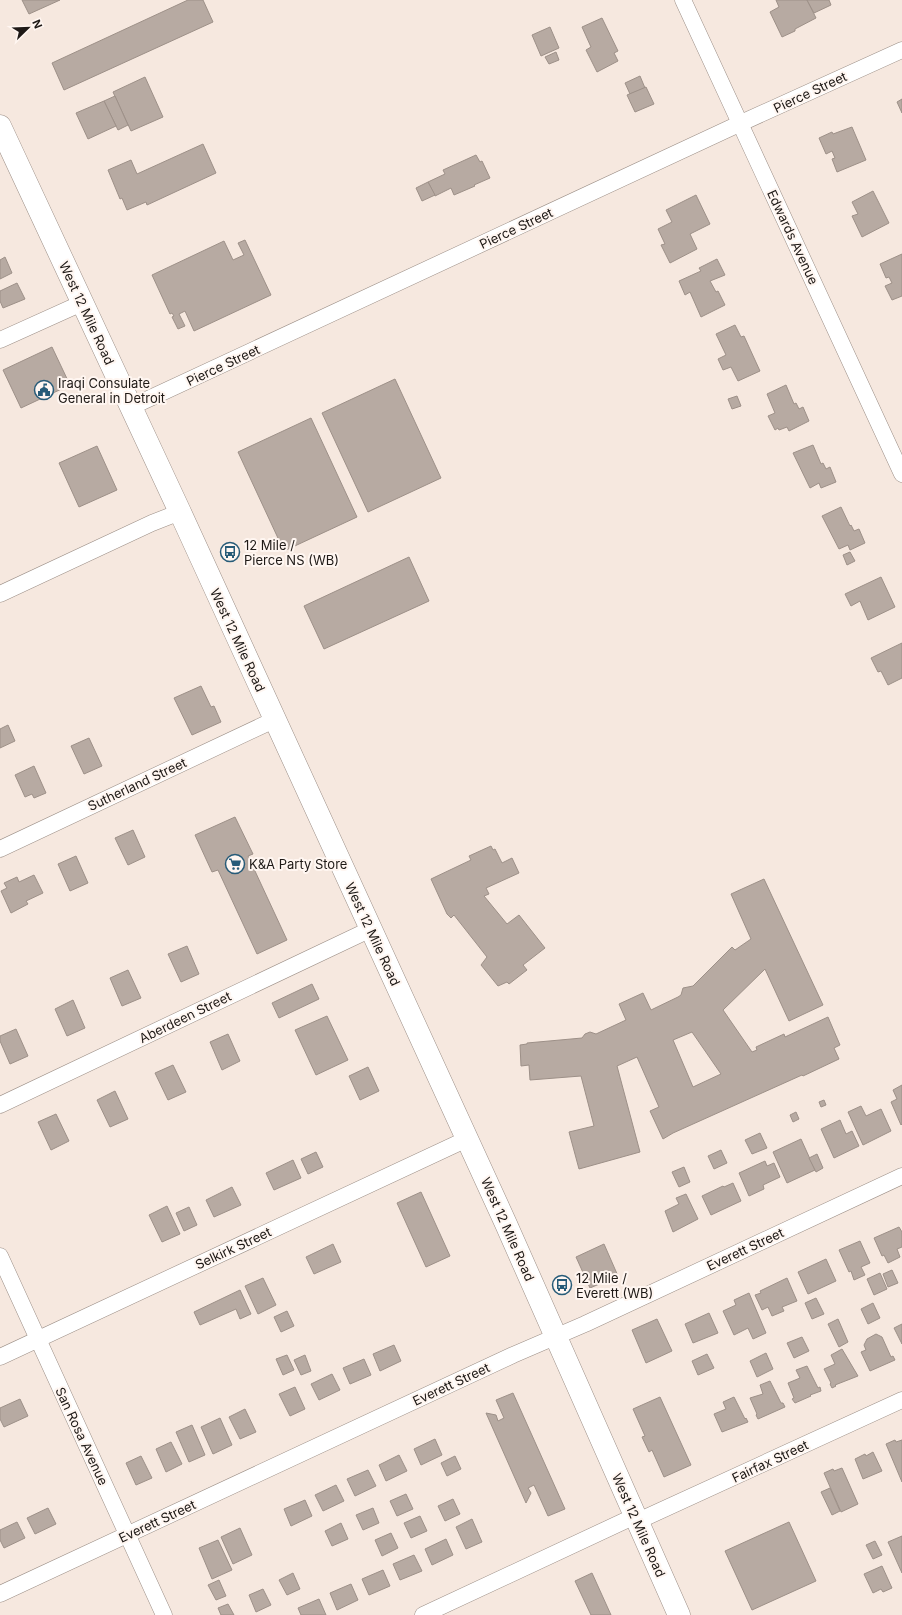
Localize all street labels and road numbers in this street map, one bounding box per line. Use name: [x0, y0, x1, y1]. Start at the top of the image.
street label: Pierce Street: [771, 68, 849, 116]
street label: Edwards Avenue: [764, 187, 822, 287]
street label: Pierce Street: [477, 204, 555, 252]
street label: West 12 Mile Road: [56, 259, 118, 367]
street label: Pierce Street: [184, 341, 262, 389]
street label: West 12 Mile Road: [207, 586, 269, 694]
street label: Sutherland Street: [85, 754, 189, 814]
street label: West 12 Mile Road: [342, 880, 404, 988]
street label: Aberdeen Street: [136, 988, 234, 1046]
street label: West 12 Mile Road: [478, 1175, 538, 1283]
street label: Selkirk Street: [192, 1223, 274, 1273]
street label: Everett Street: [704, 1224, 786, 1274]
street label: Everett Street: [410, 1359, 492, 1409]
street label: San Rosa Avenue: [52, 1384, 112, 1488]
street label: Fairfax Street: [729, 1436, 811, 1486]
street label: West 12 Mile Road: [609, 1471, 669, 1579]
street label: Everett Street: [116, 1496, 198, 1546]

